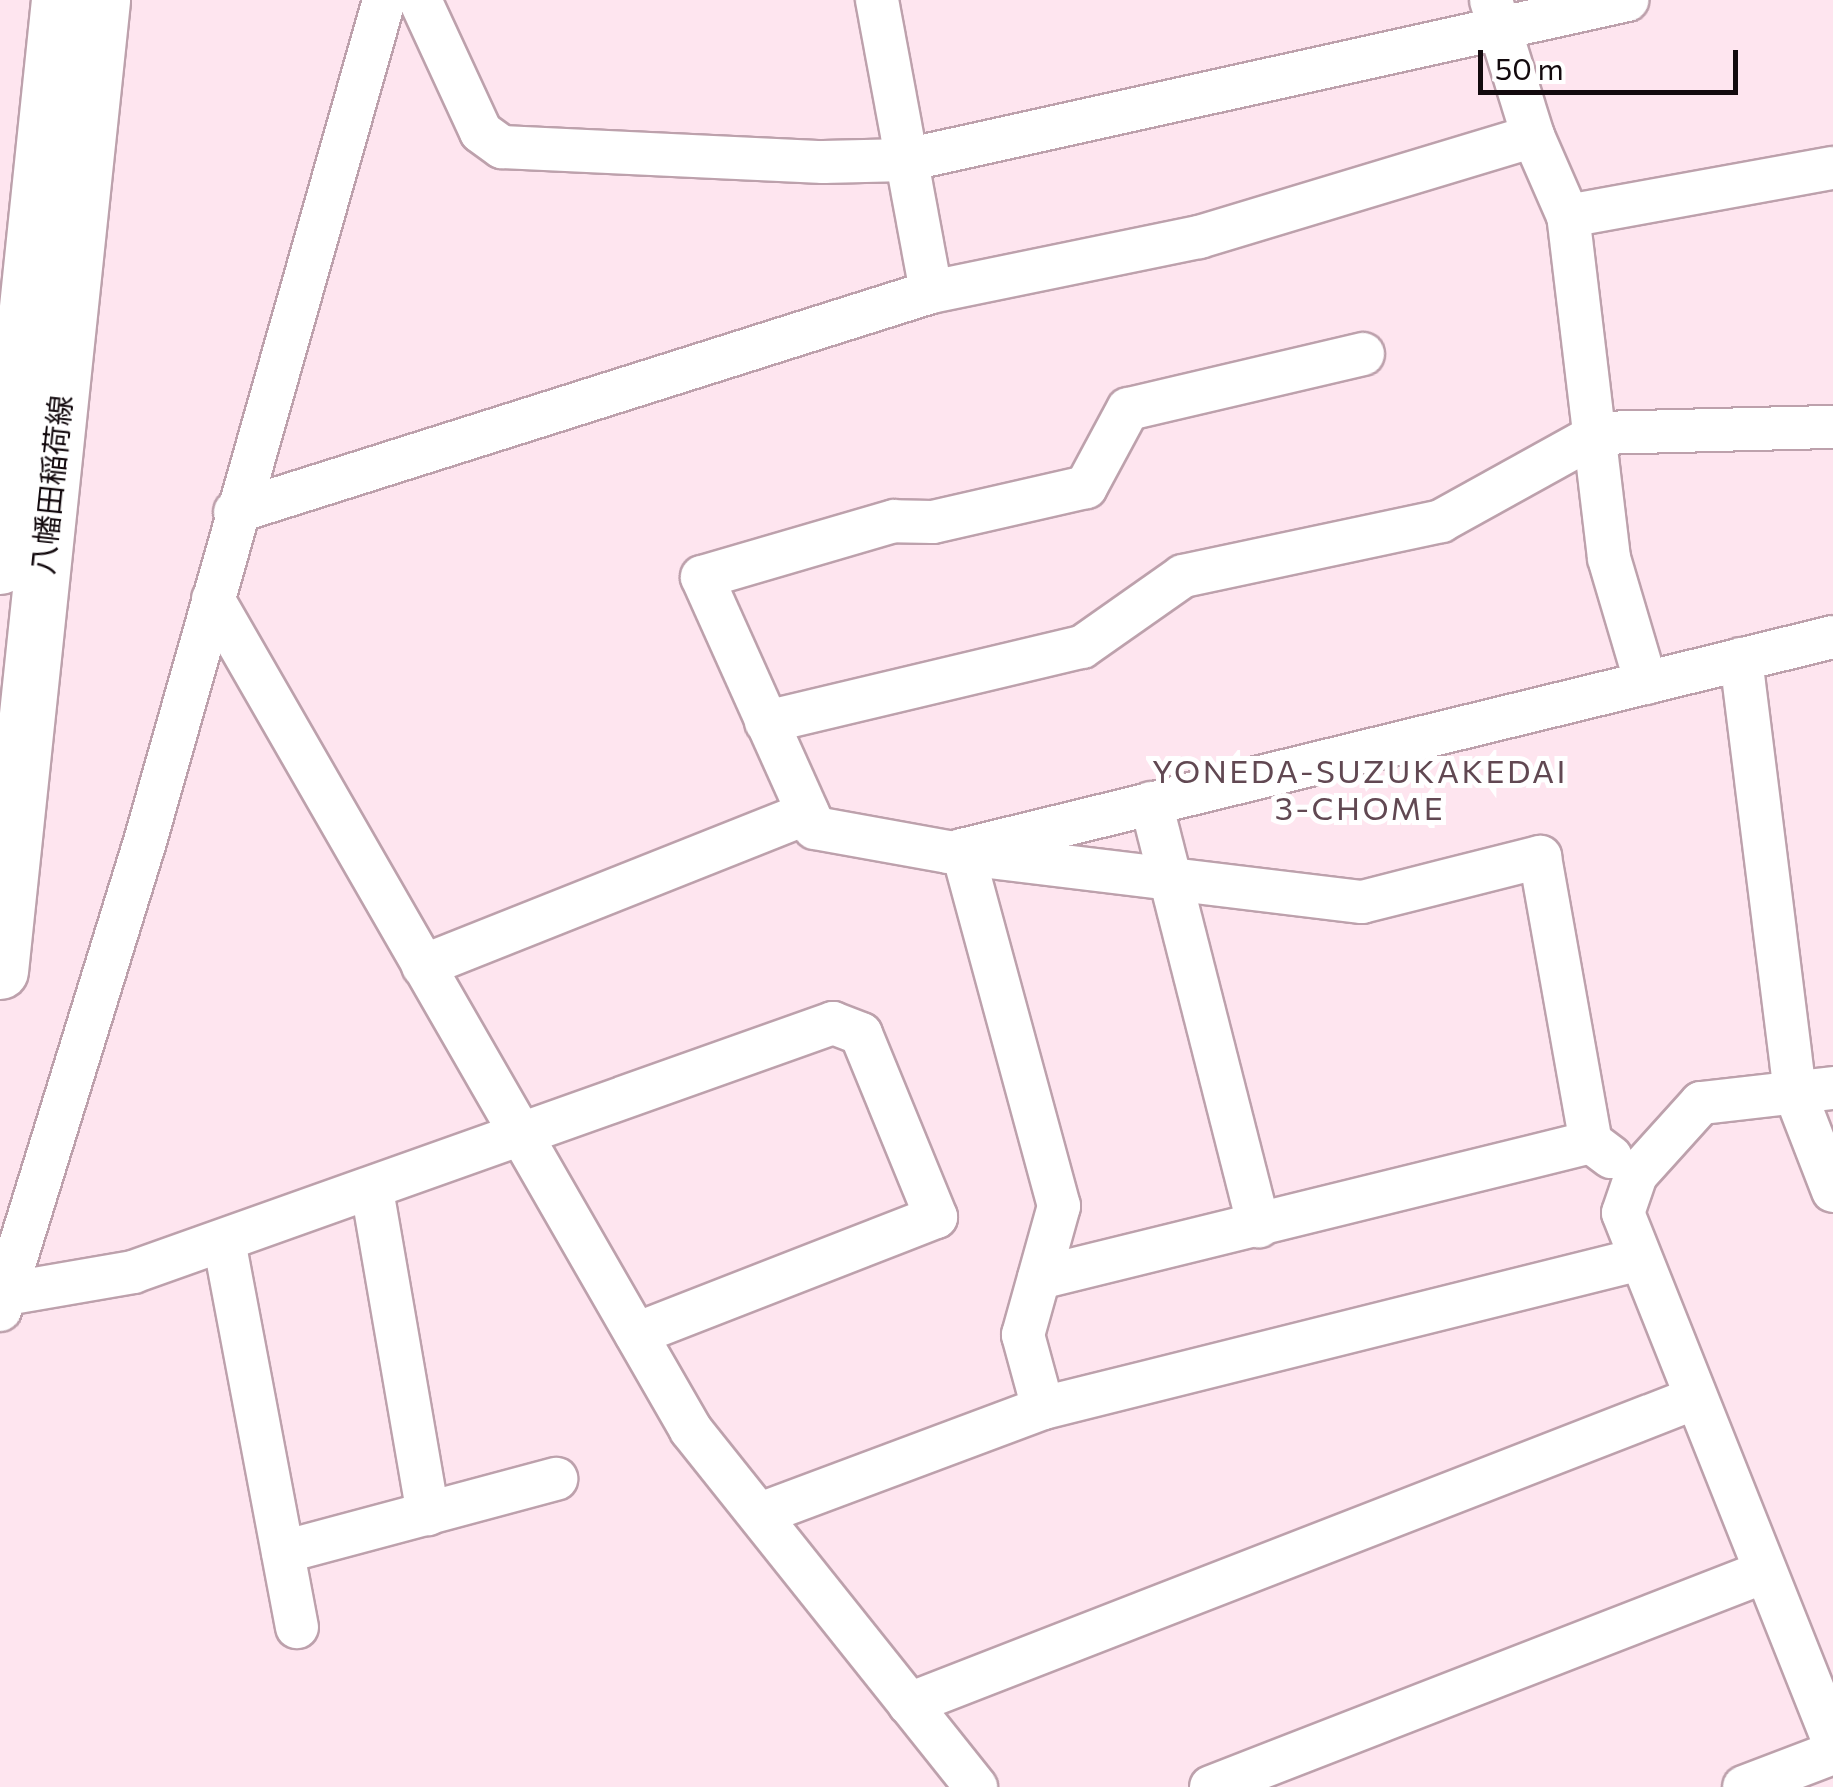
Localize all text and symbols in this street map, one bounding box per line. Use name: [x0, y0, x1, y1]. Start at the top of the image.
scale bar: [1483, 30, 1743, 92]
text: 50 m: [1495, 49, 1564, 86]
street label: 八幡田稲荷線: [24, 394, 78, 576]
district label: YONEDA-SUZUKAKEDAI 3-CHOME: [1152, 752, 1568, 827]

